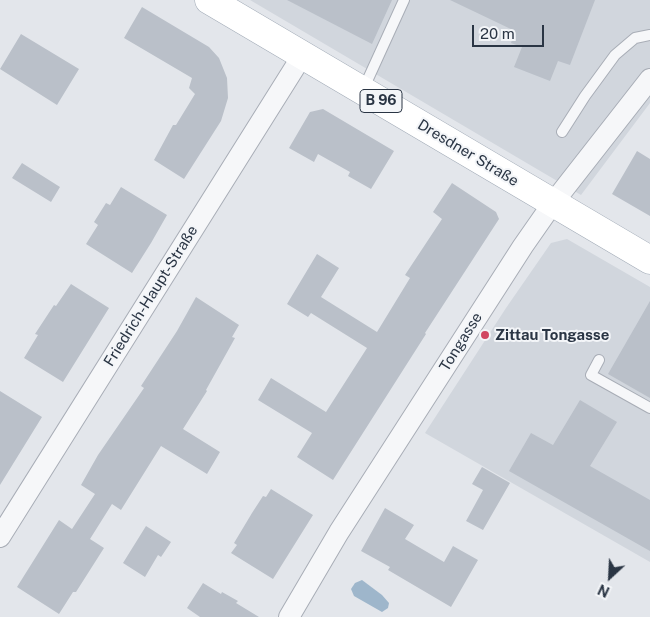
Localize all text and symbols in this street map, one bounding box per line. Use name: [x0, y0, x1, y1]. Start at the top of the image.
scale bar: [475, 15, 548, 47]
text: 20 m: [480, 25, 515, 42]
road number: B 96: [360, 90, 402, 112]
street label: Dresdner Straße: [414, 116, 522, 190]
street label: Friedrich-Haupt-Straße: [100, 222, 202, 370]
street label: Tongasse: [436, 309, 486, 375]
place label: Zittau Tongasse: [495, 326, 609, 344]
marker: Zittau Tongasse: [479, 329, 491, 341]
north arrow: [585, 552, 635, 602]
text: N: [595, 581, 612, 600]

